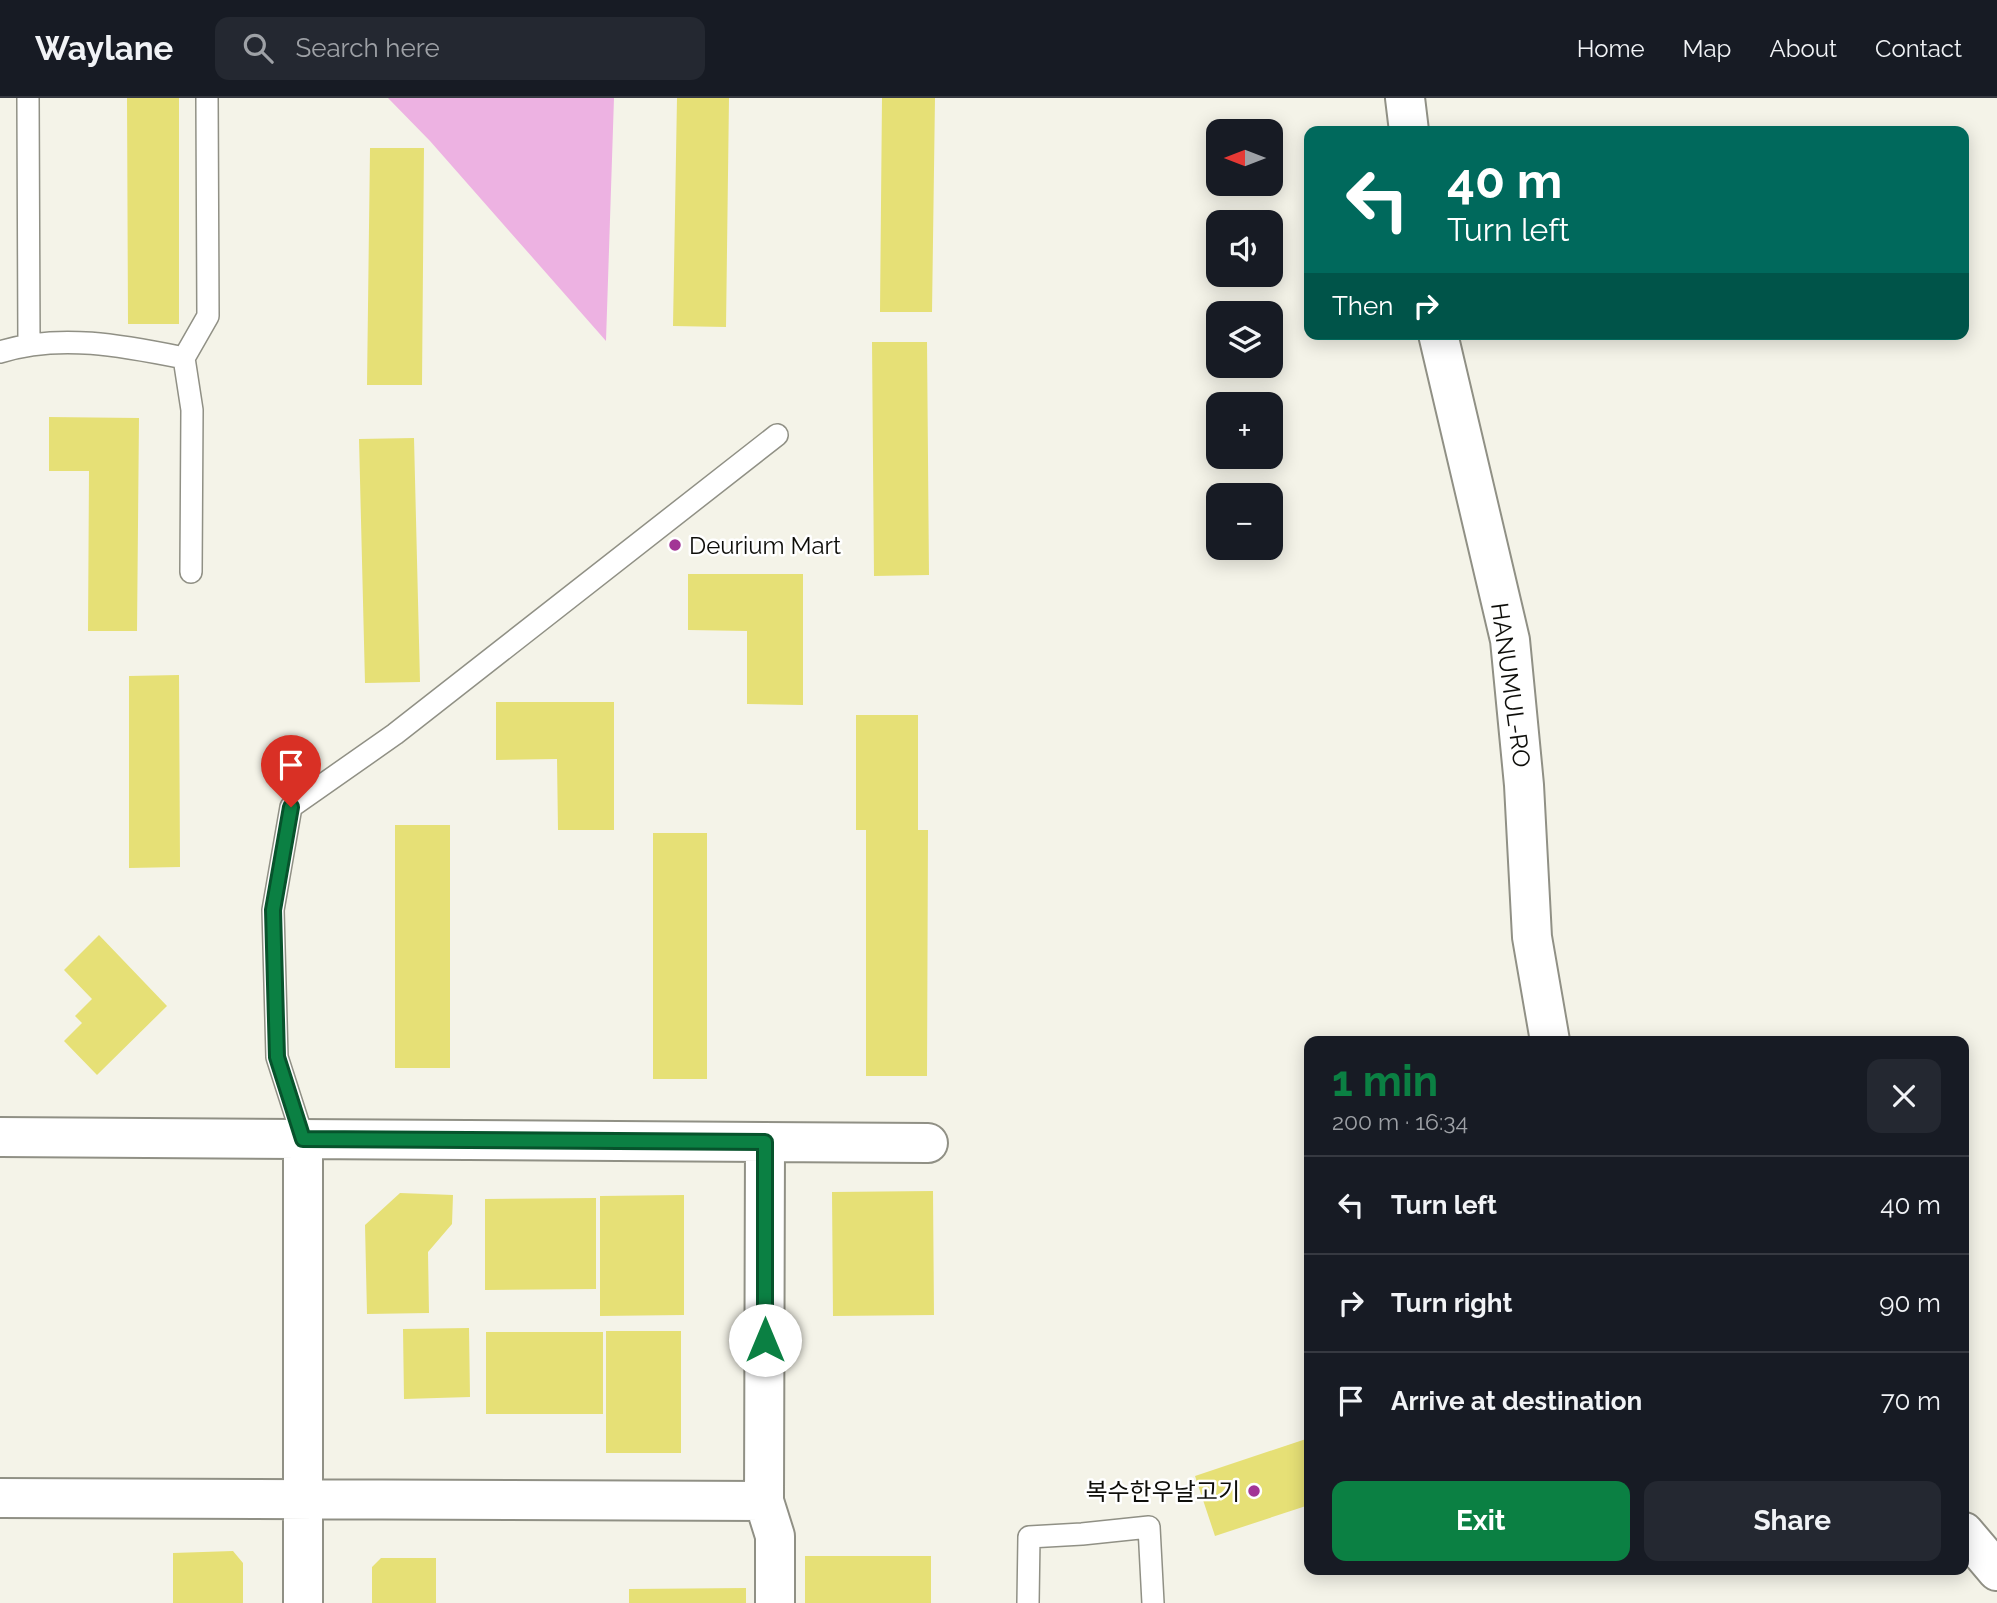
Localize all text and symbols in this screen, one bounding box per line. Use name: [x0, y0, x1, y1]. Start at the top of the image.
search box: [215, 17, 705, 80]
text: Waylane: [35, 29, 173, 68]
icon: search: [239, 29, 277, 67]
text: Search here: [295, 33, 440, 63]
text: Home: [1577, 34, 1645, 63]
text: Map: [1683, 34, 1731, 63]
text: About: [1769, 34, 1837, 63]
text: Contact: [1875, 34, 1962, 63]
north arrow: [1206, 119, 1283, 196]
map controls: [1206, 119, 1283, 560]
text: 40 m: [1447, 152, 1562, 209]
icon: left: [1332, 154, 1423, 245]
button: sound: [1206, 210, 1283, 287]
text: Turn left: [1447, 211, 1569, 248]
icon: right: [1407, 287, 1445, 325]
text: Then: [1332, 291, 1393, 321]
button: layers: [1206, 301, 1283, 378]
button: +: [1206, 392, 1283, 469]
button: −: [1206, 483, 1283, 560]
place label: Deurium Mart: [689, 531, 841, 560]
marker: Deurium Mart: [667, 537, 683, 553]
street label: HANUMUL-RO: [1485, 601, 1537, 769]
pin: [261, 735, 321, 807]
icon: arrive: [272, 746, 310, 784]
text: 1 min: [1332, 1057, 1438, 1106]
button: close: [1867, 1059, 1941, 1133]
text: 200 m · 16:34: [1332, 1108, 1468, 1135]
icon: left: [1332, 1186, 1370, 1224]
text: Turn left: [1391, 1190, 1497, 1220]
text: 40 m: [1880, 1190, 1941, 1220]
icon: right: [1332, 1284, 1370, 1322]
text: Turn right: [1391, 1288, 1512, 1318]
text: 90 m: [1879, 1288, 1941, 1318]
position arrow: [728, 1303, 802, 1377]
icon: arrive: [1332, 1382, 1370, 1420]
text: Arrive at destination: [1391, 1386, 1642, 1416]
text: 70 m: [1881, 1386, 1941, 1416]
place label: 복수한우날고기: [1085, 1477, 1240, 1506]
button: Exit: [1332, 1481, 1630, 1561]
button: Share: [1644, 1481, 1941, 1561]
marker: 복수한우날고기: [1246, 1483, 1262, 1499]

